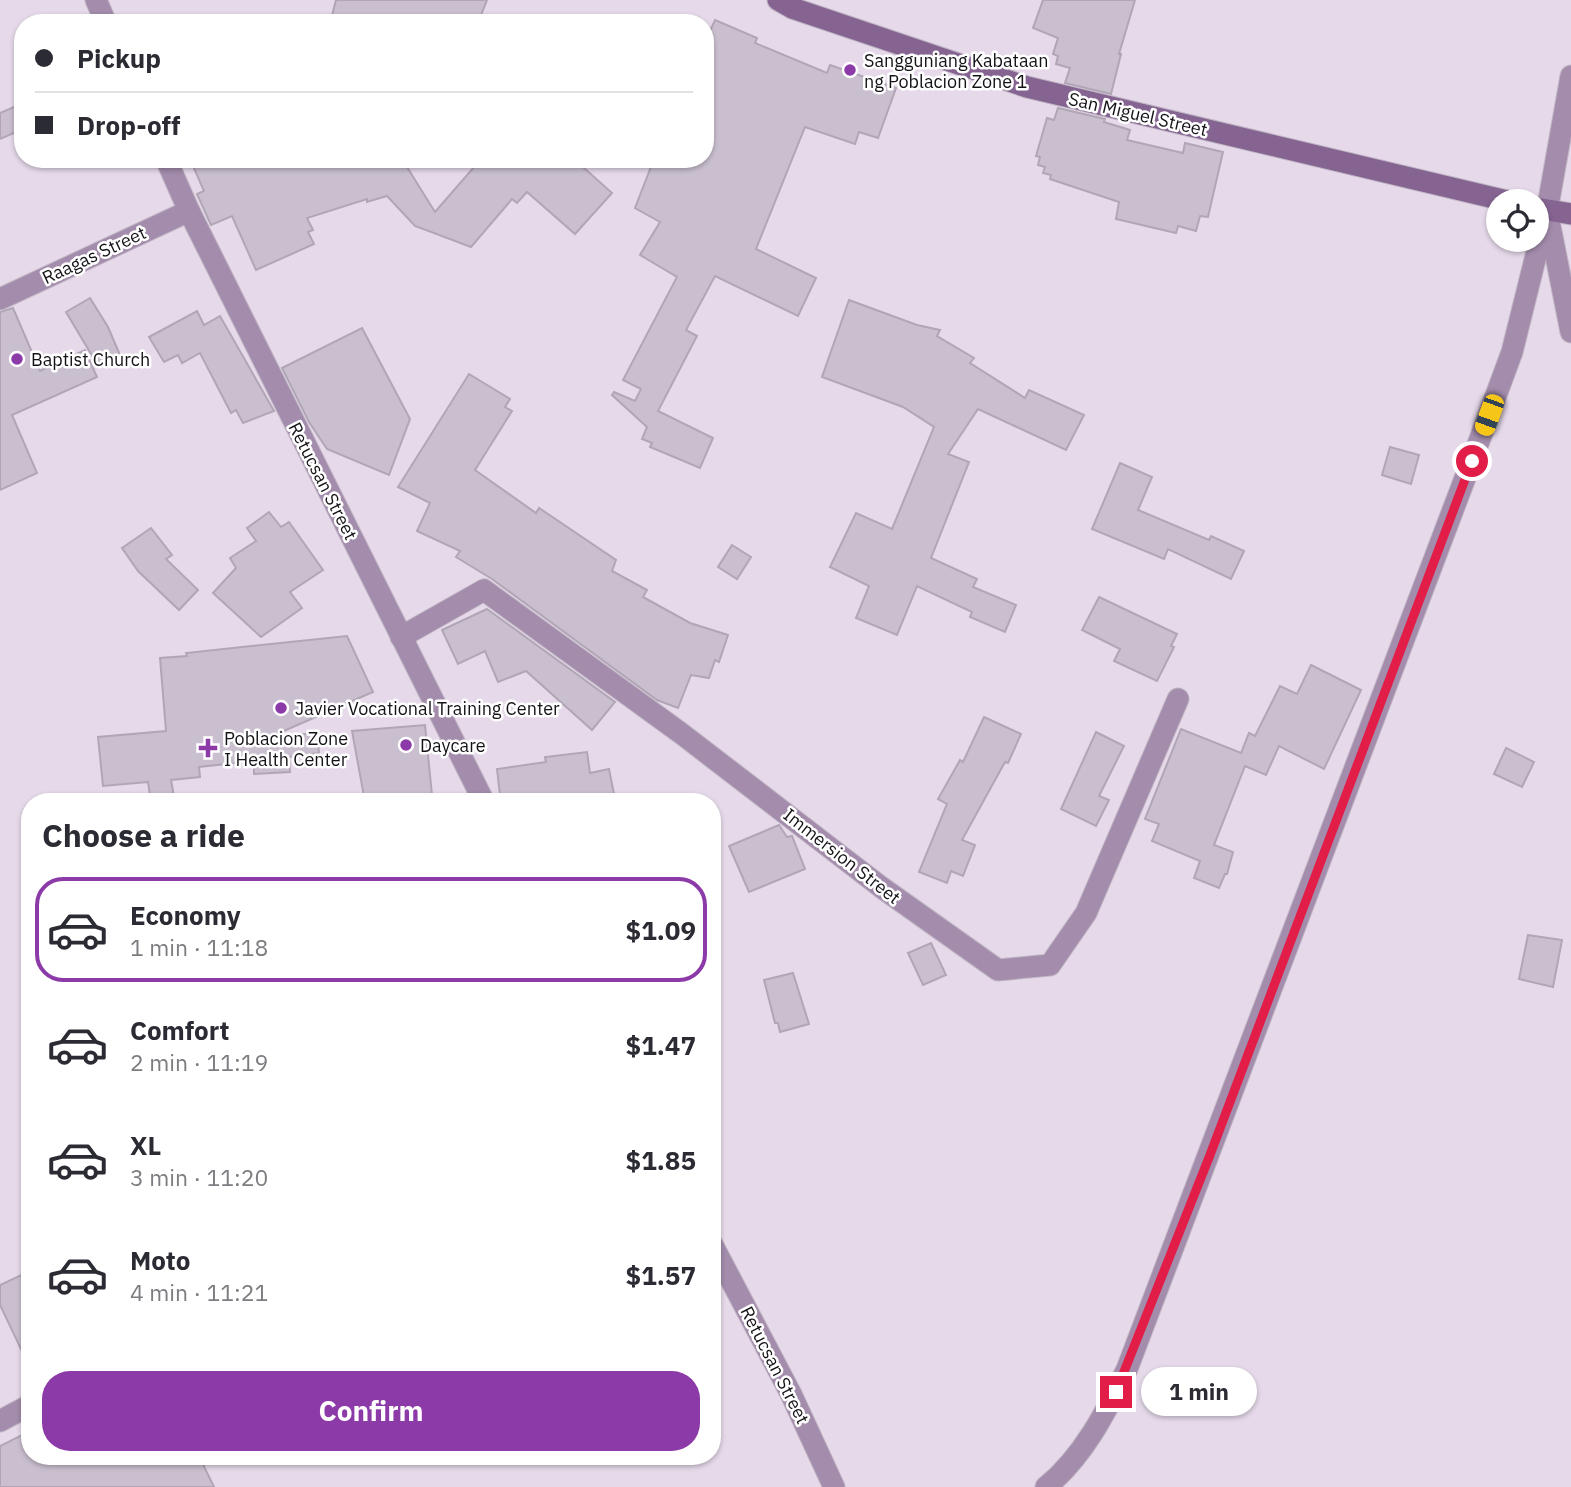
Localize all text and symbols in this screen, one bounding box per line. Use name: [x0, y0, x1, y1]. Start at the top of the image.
text: Pickup: [77, 41, 161, 75]
place label: Sangguniang Kabataan ng Poblacion Zone 1: [864, 49, 1048, 93]
marker: Sangguniang Kabataan ng Poblacion Zone 1: [842, 62, 858, 78]
street label: San Miguel Street: [1066, 87, 1210, 141]
text: Drop-off: [77, 108, 180, 142]
map controls: [1486, 189, 1549, 252]
button: locate: [1486, 189, 1549, 252]
street label: Raagas Street: [38, 221, 150, 289]
place label: Baptist Church: [31, 348, 150, 371]
marker: Baptist Church: [9, 351, 25, 367]
car: [1472, 392, 1507, 438]
street label: Retucsan Street: [283, 418, 363, 544]
route start: [1456, 445, 1488, 477]
place label: Javier Vocational Training Center: [295, 697, 560, 720]
marker: Javier Vocational Training Center: [273, 700, 289, 716]
place label: Poblacion Zone I Health Center: [224, 727, 348, 771]
place label: Daycare: [420, 734, 486, 757]
marker: Daycare: [398, 737, 414, 753]
marker: Poblacion Zone I Health Center: [198, 738, 218, 758]
street label: Immersion Street: [779, 803, 905, 909]
text: Choose a ride: [42, 814, 245, 856]
icon: car: [46, 898, 109, 961]
text: Economy: [130, 898, 241, 932]
text: $1.09: [626, 913, 696, 947]
text: 1 min · 11:18: [130, 932, 268, 962]
icon: car: [46, 1013, 109, 1076]
text: Comfort: [130, 1013, 229, 1047]
text: $1.47: [626, 1028, 696, 1062]
text: 2 min · 11:19: [130, 1047, 268, 1077]
icon: car: [46, 1128, 109, 1191]
text: XL: [130, 1128, 161, 1162]
text: $1.85: [626, 1143, 696, 1177]
text: 3 min · 11:20: [130, 1162, 268, 1192]
icon: car: [46, 1243, 109, 1306]
text: Moto: [130, 1243, 190, 1277]
text: $1.57: [626, 1258, 696, 1292]
text: 4 min · 11:21: [130, 1277, 268, 1307]
street label: Retucsan Street: [735, 1302, 815, 1428]
callout: 1 min: [1140, 1368, 1256, 1416]
button: Confirm: [42, 1371, 700, 1451]
route end: [1100, 1376, 1132, 1408]
text: 1 min: [1169, 1376, 1229, 1406]

